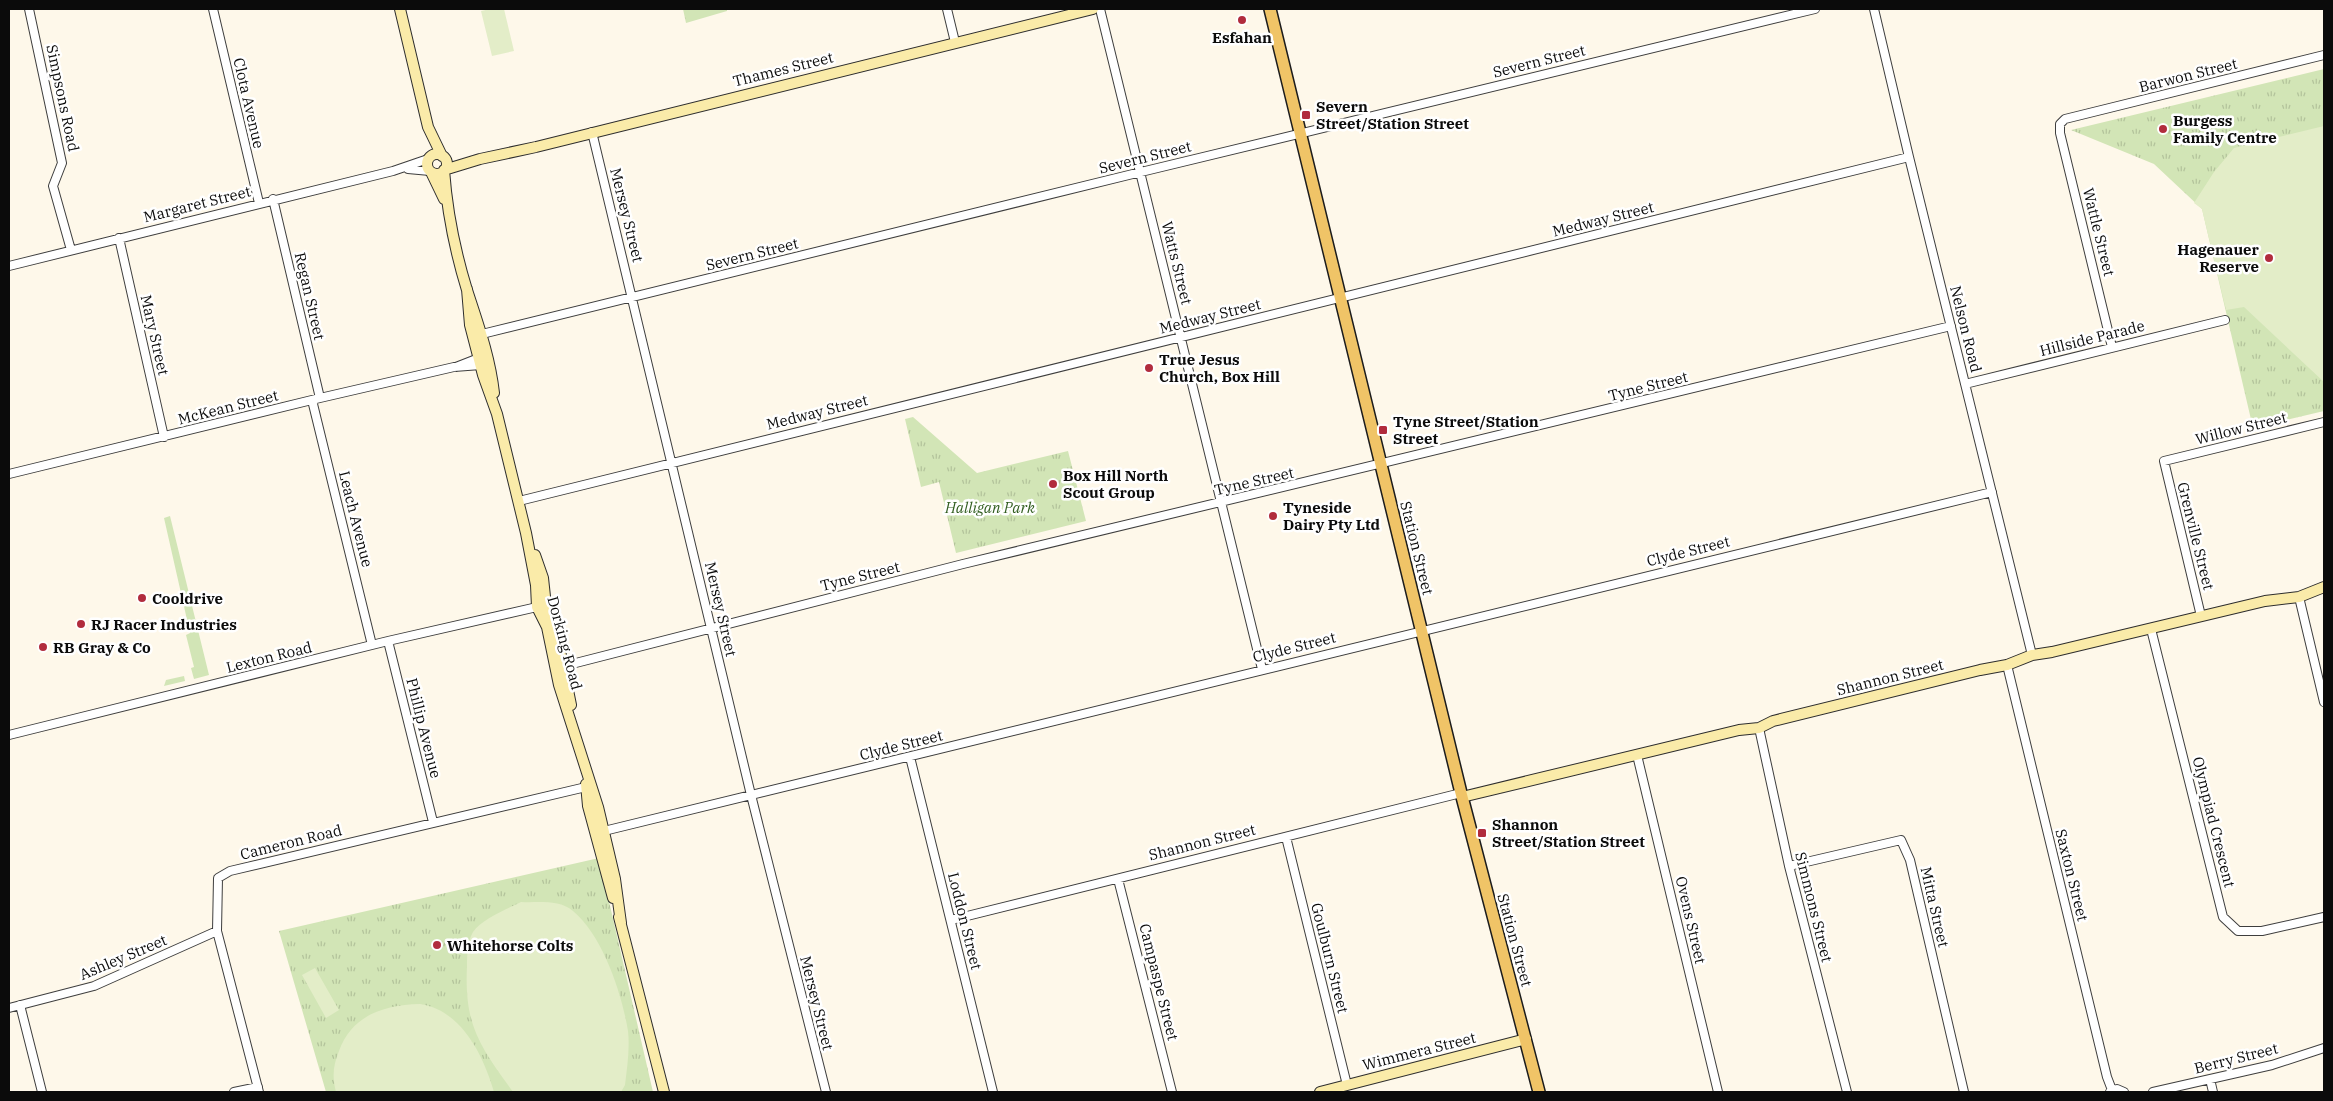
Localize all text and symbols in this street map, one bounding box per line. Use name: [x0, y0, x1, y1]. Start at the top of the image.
marker: Esfahan: [1236, 14, 1248, 26]
place label: Esfahan: [1212, 28, 1272, 47]
street label: Severn Street: [1491, 40, 1587, 82]
street label: Simpsons Road: [42, 43, 84, 153]
street label: Thames Street: [731, 47, 835, 91]
street label: Barwon Street: [2137, 54, 2239, 96]
street label: Clota Avenue: [229, 56, 269, 150]
place label: Severn Street/Station Street: [1316, 97, 1469, 133]
marker: Severn Street/Station Street: [1300, 109, 1312, 121]
place label: Burgess Family Centre: [2173, 111, 2277, 147]
marker: Burgess Family Centre: [2157, 123, 2169, 135]
street label: Severn Street: [1097, 136, 1193, 178]
street label: Mersey Street: [606, 166, 648, 264]
street label: Margaret Street: [141, 181, 253, 227]
street label: Wattle Street: [2079, 186, 2119, 278]
street label: Medway Street: [1550, 197, 1656, 241]
street label: Watts Street: [1157, 219, 1197, 307]
street label: Severn Street: [704, 233, 800, 275]
place label: Hagenauer Reserve: [2177, 240, 2260, 276]
street label: Regan Street: [291, 250, 329, 342]
marker: Hagenauer Reserve: [2263, 252, 2275, 264]
street label: Nelson Road: [1946, 284, 1986, 374]
street label: Mary Street: [137, 293, 173, 377]
street label: Medway Street: [1157, 294, 1263, 338]
street label: Hillside Parade: [2038, 316, 2146, 360]
place label: True Jesus Church, Box Hill: [1159, 350, 1280, 386]
marker: True Jesus Church, Box Hill: [1143, 362, 1155, 374]
street label: Tyne Street: [1606, 367, 1690, 405]
street label: McKean Street: [176, 385, 280, 429]
street label: Medway Street: [764, 390, 870, 434]
street label: Willow Street: [2193, 407, 2289, 449]
place label: Tyne Street/Station Street: [1393, 412, 1539, 448]
marker: Tyne Street/Station Street: [1377, 424, 1389, 436]
street label: Tyne Street: [1212, 463, 1296, 499]
place label: Box Hill North Scout Group: [1063, 466, 1168, 502]
street label: Leach Avenue: [335, 469, 377, 569]
marker: Box Hill North Scout Group: [1047, 478, 1059, 490]
street label: Grenville Street: [2173, 480, 2219, 592]
park label: Halligan Park: [944, 498, 1035, 517]
place label: Tyneside Dairy Pty Ltd: [1283, 498, 1380, 534]
street label: Station Street: [1396, 499, 1438, 597]
marker: Tyneside Dairy Pty Ltd: [1267, 510, 1279, 522]
street label: Clyde Street: [1645, 532, 1731, 570]
street label: Tyne Street: [818, 557, 902, 595]
street label: Mersey Street: [701, 560, 741, 658]
place label: Cooldrive: [152, 589, 223, 608]
marker: Cooldrive: [136, 592, 148, 604]
street label: Dorking Road: [543, 594, 587, 692]
place label: RJ Racer Industries: [91, 615, 237, 634]
marker: RJ Racer Industries: [75, 618, 87, 630]
street label: Clyde Street: [1251, 628, 1337, 666]
street label: Lexton Road: [224, 637, 314, 677]
place label: RB Gray & Co: [53, 638, 151, 657]
marker: RB Gray & Co: [37, 641, 49, 653]
street label: Shannon Street: [1835, 655, 1945, 699]
street label: Phillip Avenue: [402, 676, 446, 780]
street label: Clyde Street: [858, 726, 944, 764]
street label: Olympiad Crescent: [2189, 755, 2239, 889]
place label: Shannon Street/Station Street: [1492, 815, 1645, 851]
street label: Cameron Road: [238, 820, 344, 864]
street label: Shannon Street: [1147, 820, 1257, 864]
marker: Shannon Street/Station Street: [1476, 827, 1488, 839]
street label: Saxton Street: [2051, 827, 2093, 923]
street label: Simmons Street: [1791, 850, 1837, 964]
street label: Mitta Street: [1917, 865, 1953, 949]
street label: Loddon Street: [944, 870, 986, 972]
street label: Ovens Street: [1672, 874, 1710, 966]
street label: Station Street: [1493, 891, 1537, 989]
street label: Goulburn Street: [1307, 901, 1353, 1015]
street label: Campaspe Street: [1135, 922, 1183, 1042]
street label: Ashley Street: [76, 930, 170, 984]
place label: Whitehorse Colts: [447, 936, 573, 955]
marker: Whitehorse Colts: [431, 939, 443, 951]
street label: Mersey Street: [796, 954, 838, 1052]
street label: Wimmera Street: [1360, 1028, 1478, 1074]
street label: Berry Street: [2192, 1038, 2280, 1078]

